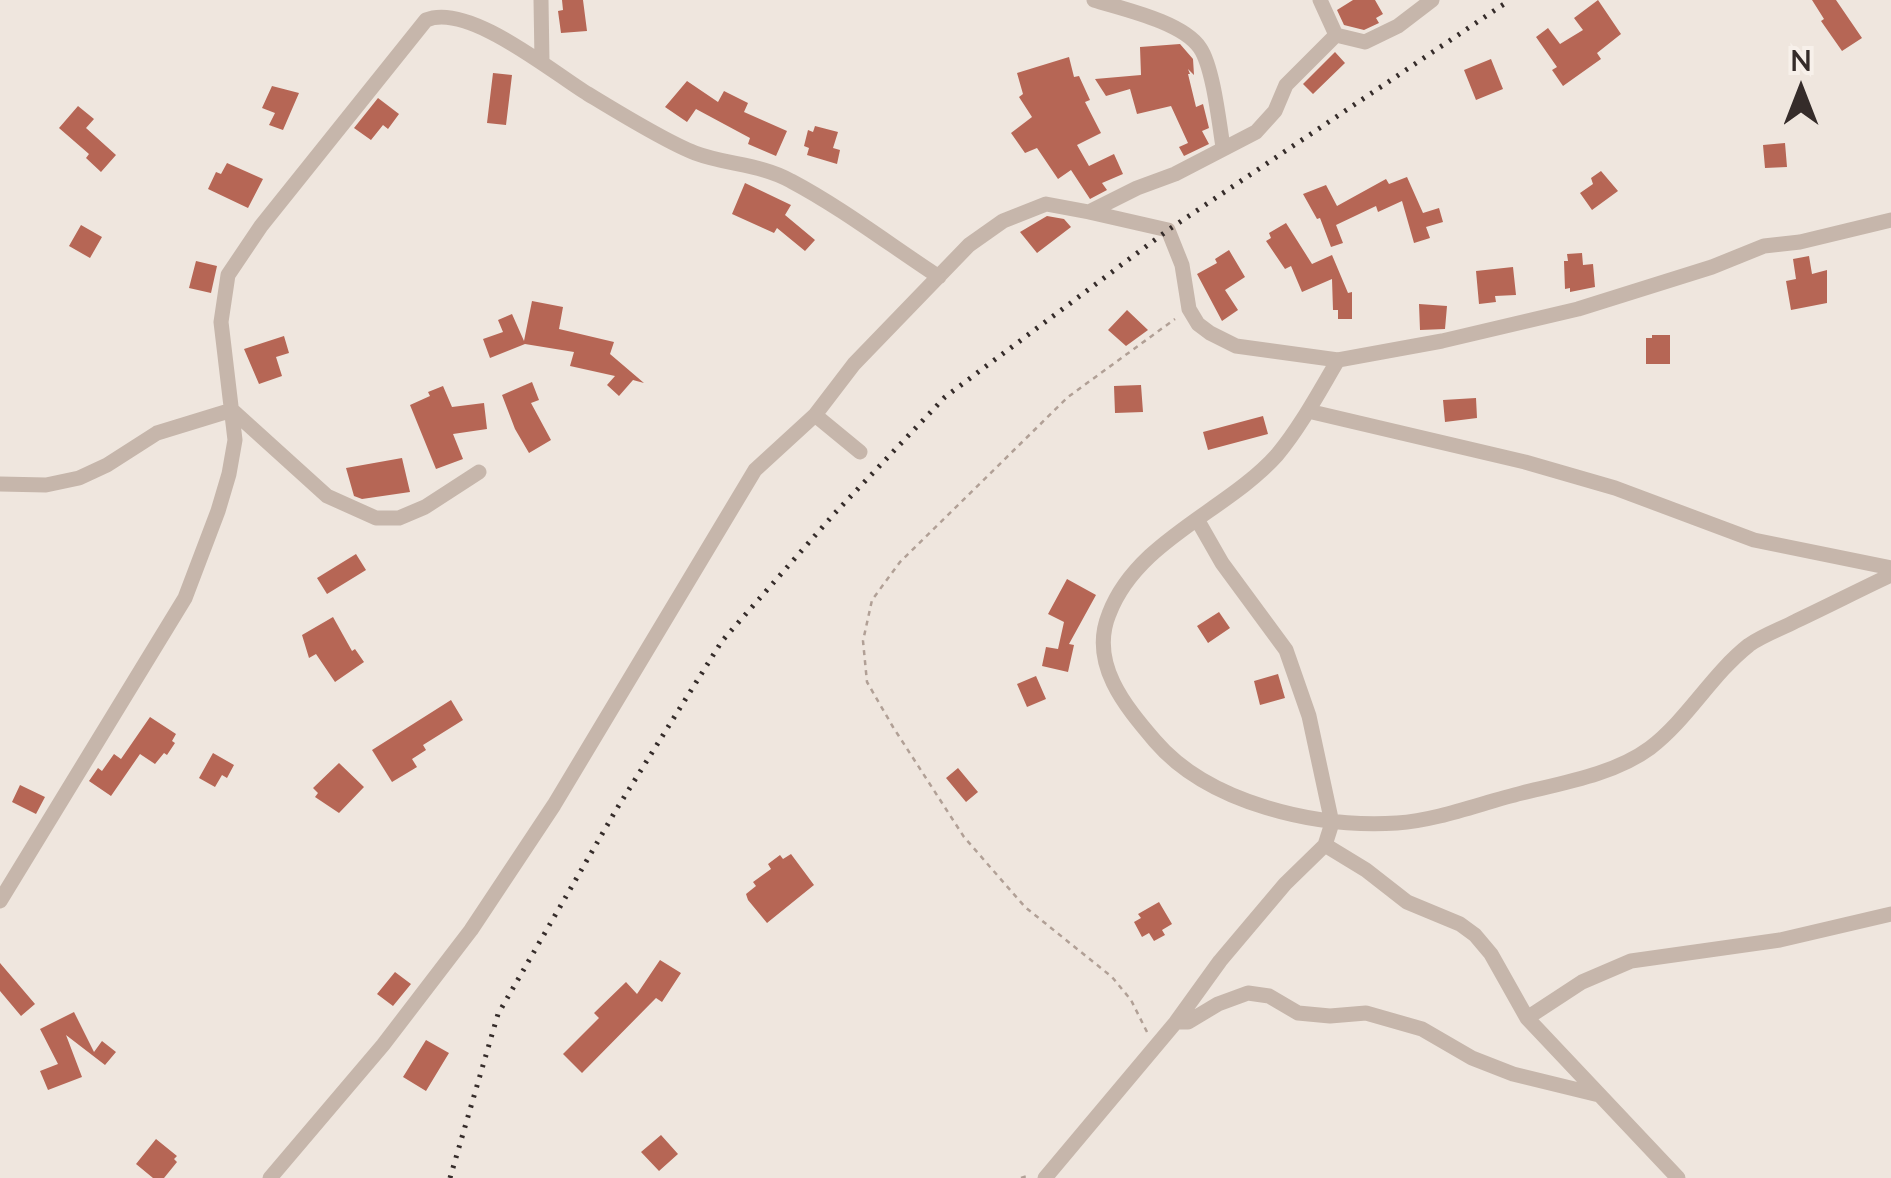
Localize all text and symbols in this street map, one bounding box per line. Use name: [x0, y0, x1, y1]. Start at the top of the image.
north arrow: [1751, 40, 1851, 140]
text: N: [1790, 43, 1812, 77]

